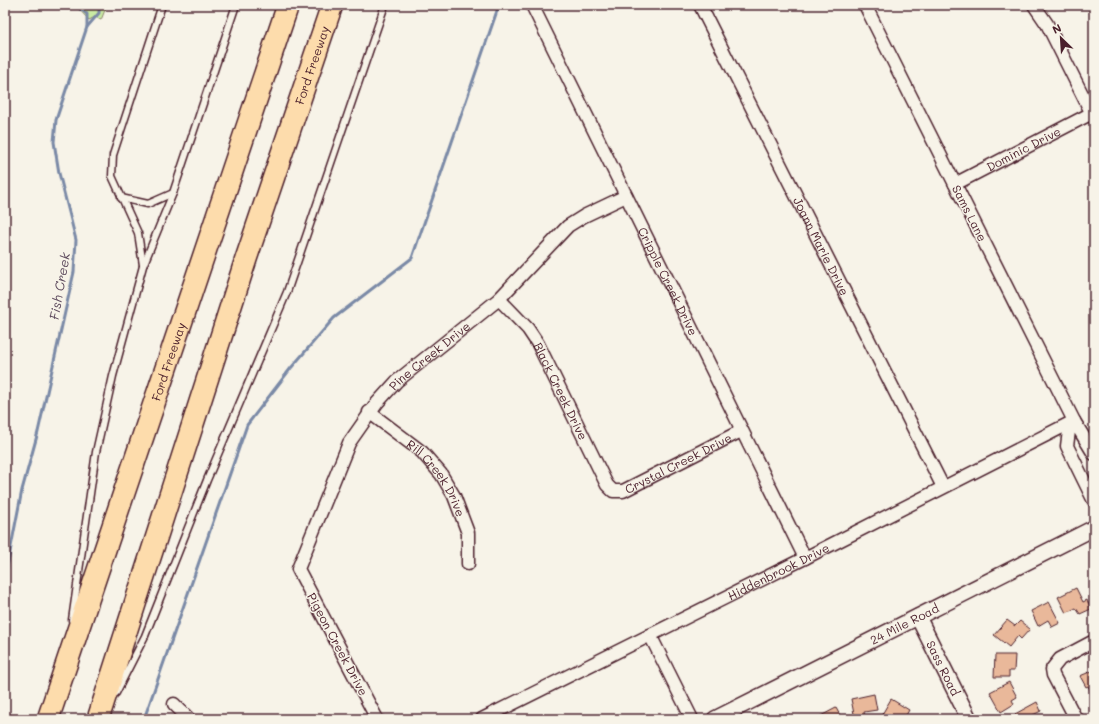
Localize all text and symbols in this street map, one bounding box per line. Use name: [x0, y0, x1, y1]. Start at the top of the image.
north arrow: [1041, 18, 1081, 58]
text: N: [1050, 20, 1064, 37]
street label: Ford Freeway: [291, 24, 332, 106]
street label: Dominic Drive: [983, 123, 1063, 174]
street label: Sams Lane: [949, 182, 991, 244]
street label: Joann Marie Drive: [790, 194, 853, 298]
street label: Cripple Creek Drive: [635, 224, 702, 338]
water label: Fish Creek: [45, 250, 73, 321]
street label: Pine Creek Drive: [385, 318, 473, 393]
street label: Ford Freeway: [147, 320, 189, 403]
street label: Black Creek Drive: [530, 339, 592, 442]
street label: Crystal Creek Drive: [622, 429, 734, 497]
street label: Rill Creek Drive: [404, 436, 469, 519]
street label: Hiddenbrook Drive: [725, 539, 832, 603]
street label: Pigeon Creek Drive: [304, 590, 372, 698]
street label: 24 Mile Road: [867, 599, 942, 648]
street label: Sass Road: [923, 638, 964, 699]

